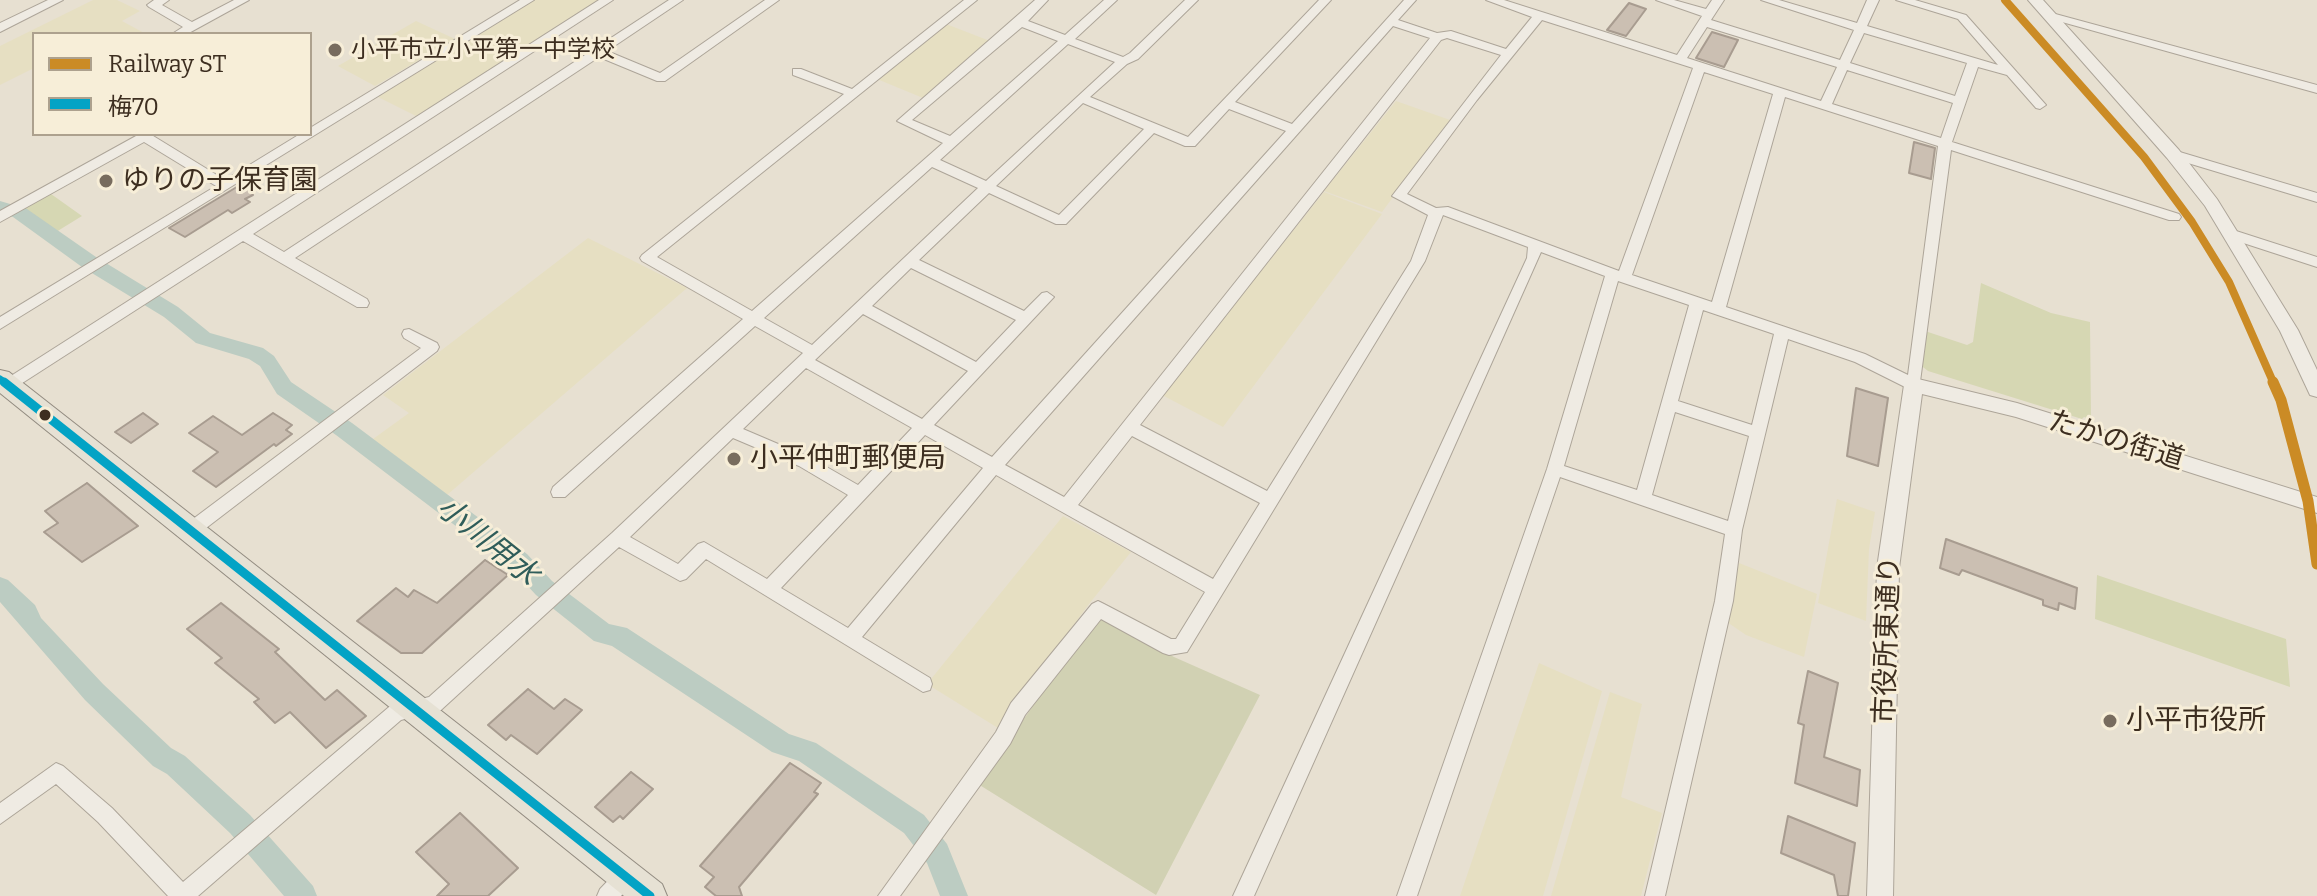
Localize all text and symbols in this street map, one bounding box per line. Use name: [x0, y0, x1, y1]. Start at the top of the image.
legend: [32, 32, 312, 136]
place label: 小平市立小平第一中学校: [351, 36, 615, 64]
marker: 小平市立小平第一中学校: [326, 41, 344, 59]
text: Railway ST: [108, 50, 226, 78]
text: 梅70: [108, 93, 159, 121]
place label: ゆりの子保育園: [122, 164, 318, 198]
marker: ゆりの子保育園: [97, 172, 115, 190]
street label: たかの街道: [2044, 404, 2188, 478]
unlabelled marker: [37, 407, 53, 423]
place label: 小平仲町郵便局: [750, 442, 946, 476]
marker: 小平仲町郵便局: [725, 450, 743, 468]
water label: 小川用水: [429, 490, 545, 594]
street label: 市役所東通り: [1868, 555, 1908, 725]
place label: 小平市役所: [2126, 704, 2266, 738]
marker: 小平市役所: [2101, 712, 2119, 730]

